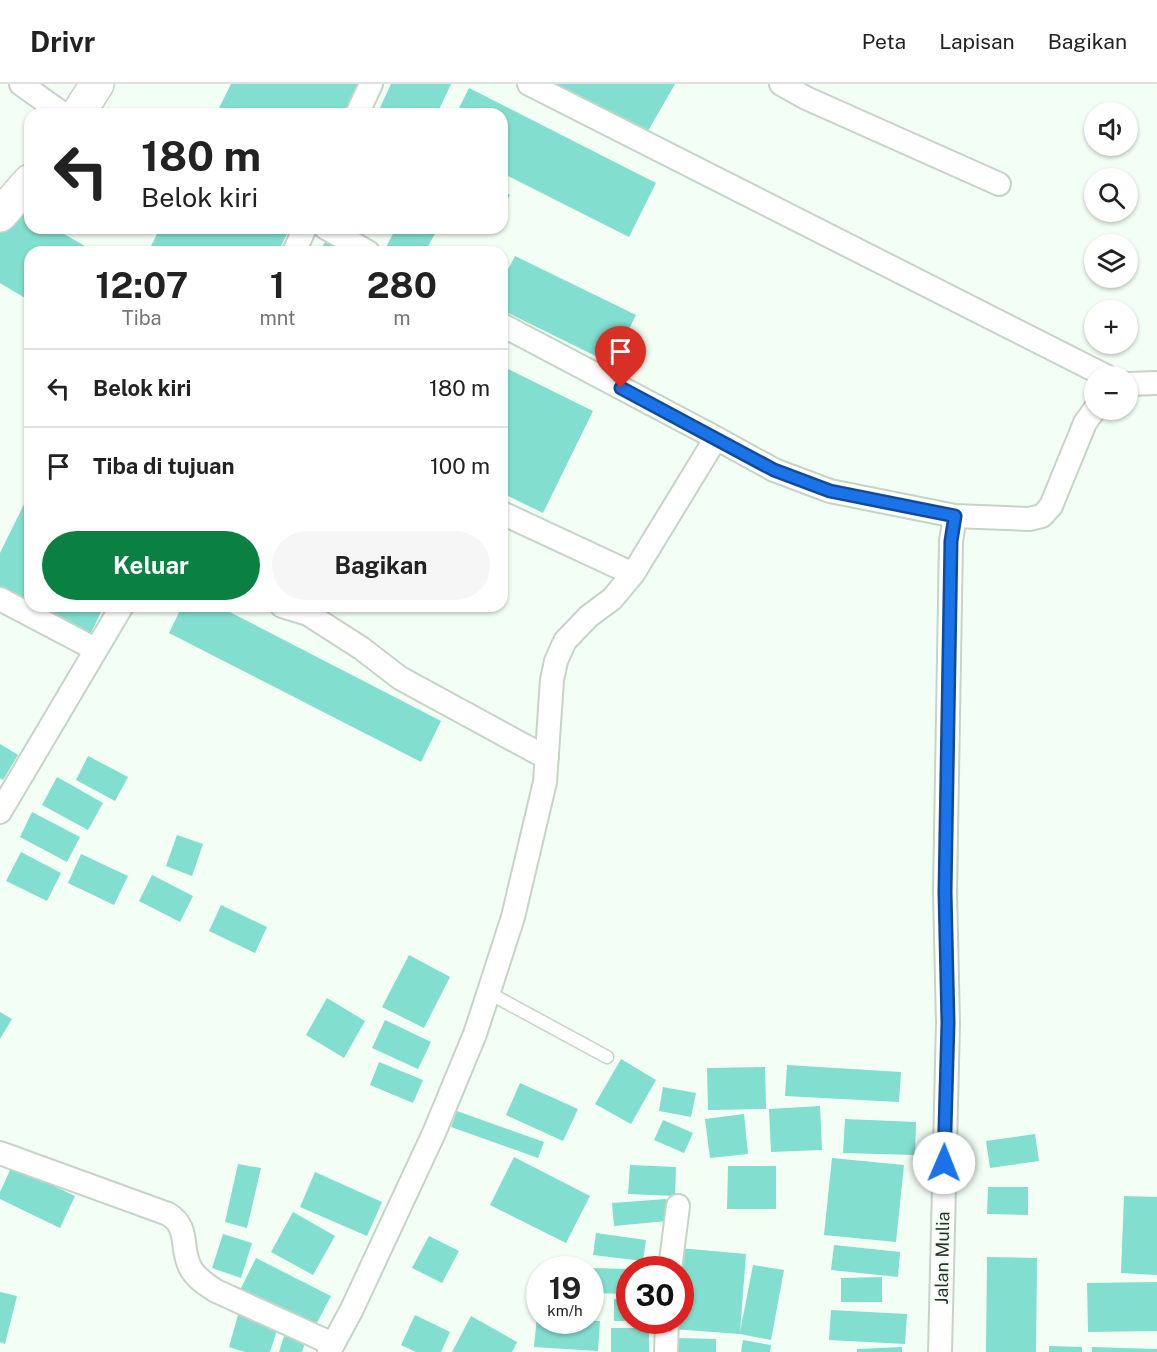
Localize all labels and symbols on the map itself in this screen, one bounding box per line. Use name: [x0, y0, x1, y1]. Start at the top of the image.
pin: [595, 326, 646, 388]
position arrow: [912, 1131, 976, 1195]
street label: Jalan Mulia: [931, 1211, 953, 1305]
speed limit sign: 30: [616, 1256, 694, 1334]

